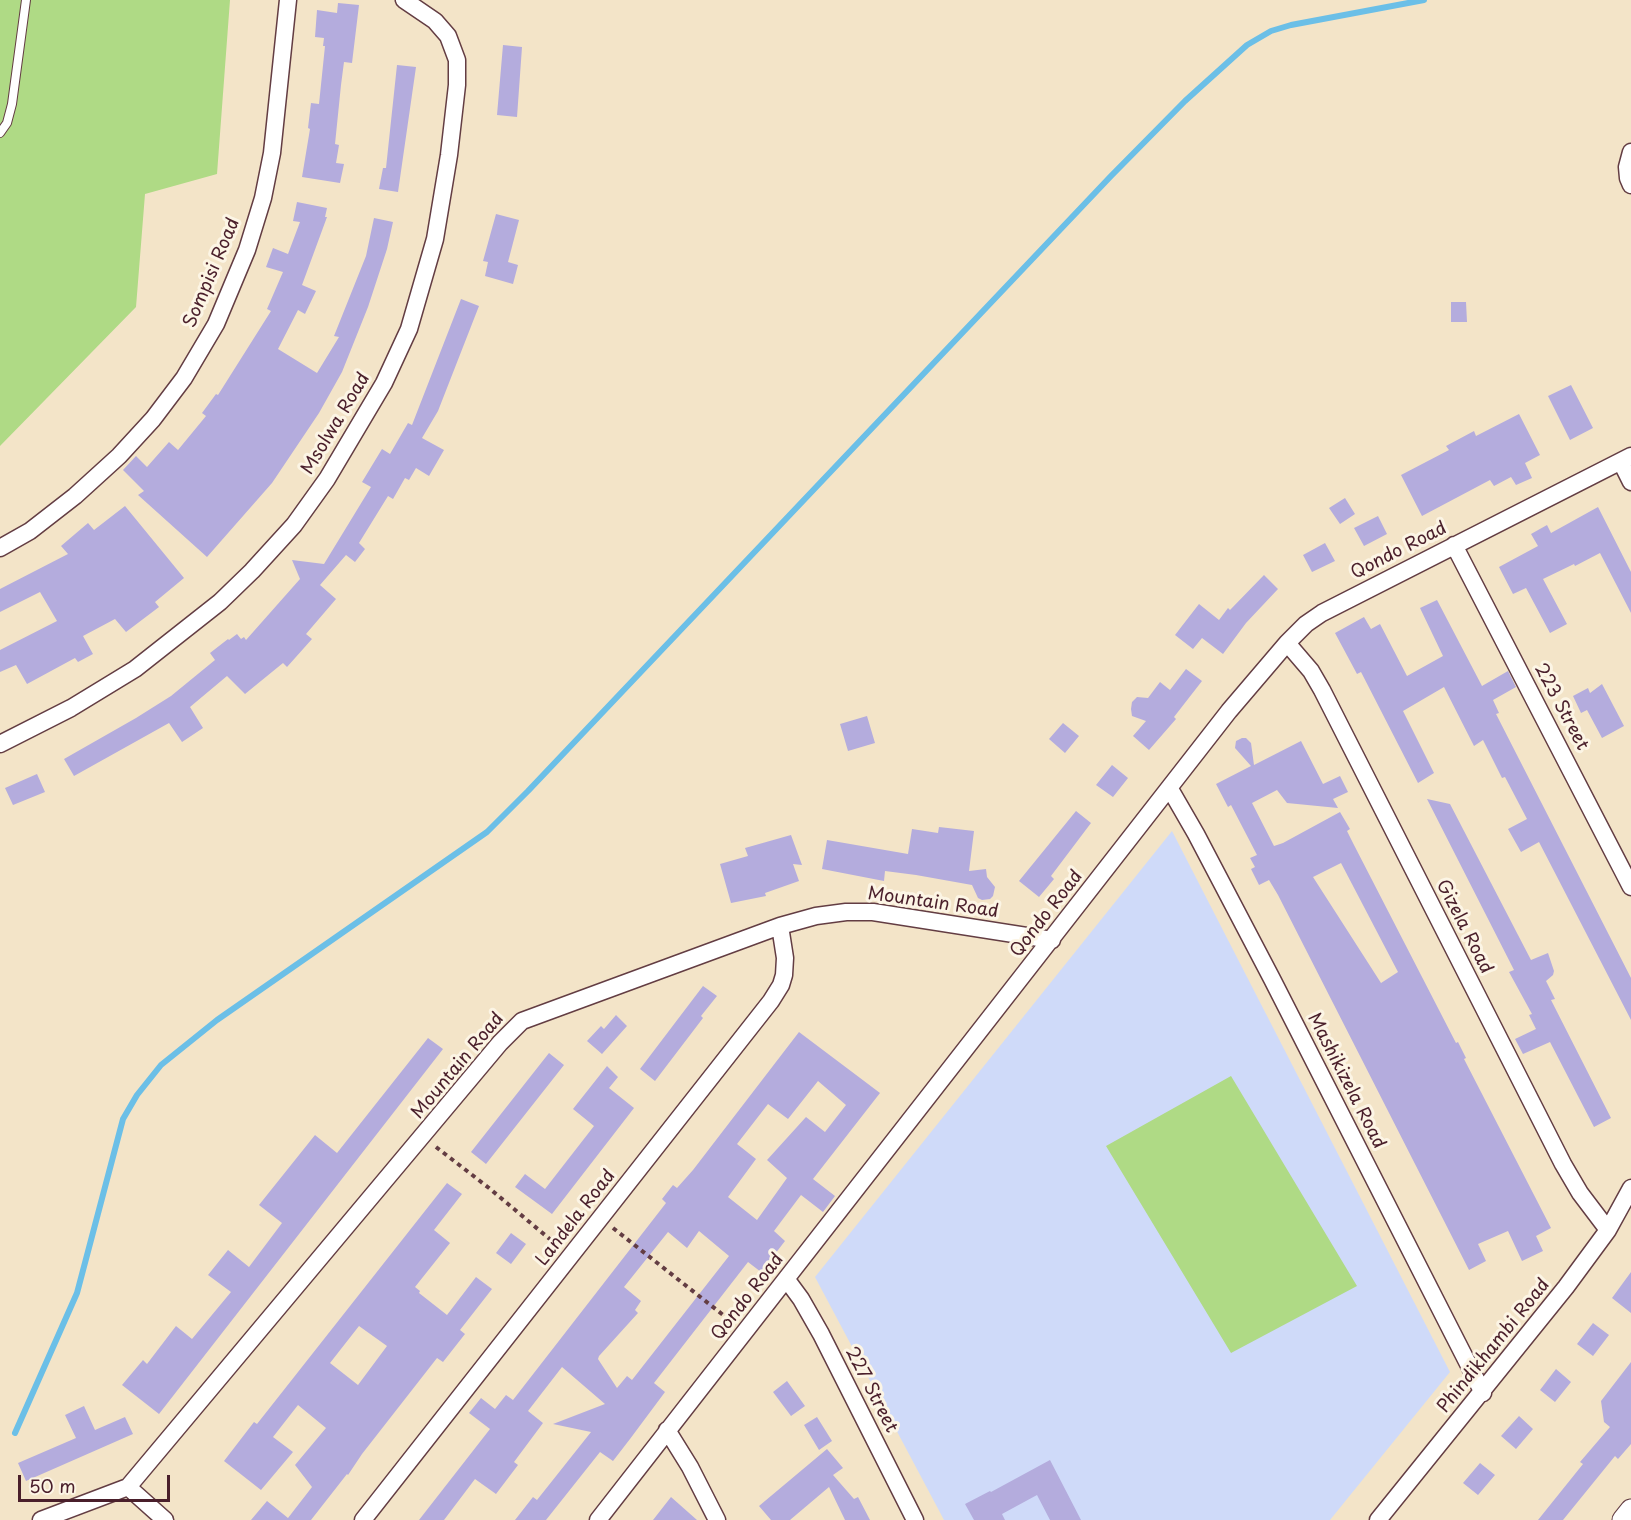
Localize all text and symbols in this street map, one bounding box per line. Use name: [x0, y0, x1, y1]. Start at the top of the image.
street label: Sompisi Road: [179, 215, 245, 331]
street label: Msolwa Road: [297, 369, 375, 479]
street label: Qondo Road: [1348, 518, 1450, 584]
street label: 223 Street: [1529, 660, 1593, 754]
street label: Qondo Road: [1006, 866, 1088, 962]
street label: Gizela Road: [1431, 876, 1497, 978]
street label: Mountain Road: [866, 883, 1000, 923]
street label: Mountain Road: [407, 1009, 509, 1123]
street label: Mashikizela Road: [1302, 1010, 1390, 1152]
street label: Landela Road: [532, 1166, 620, 1270]
street label: Qondo Road: [707, 1249, 789, 1345]
street label: Phindikhambi Road: [1433, 1275, 1555, 1417]
street label: 227 Street: [840, 1343, 902, 1437]
scale bar: [21, 1463, 172, 1501]
text: 50 m: [29, 1472, 76, 1499]

